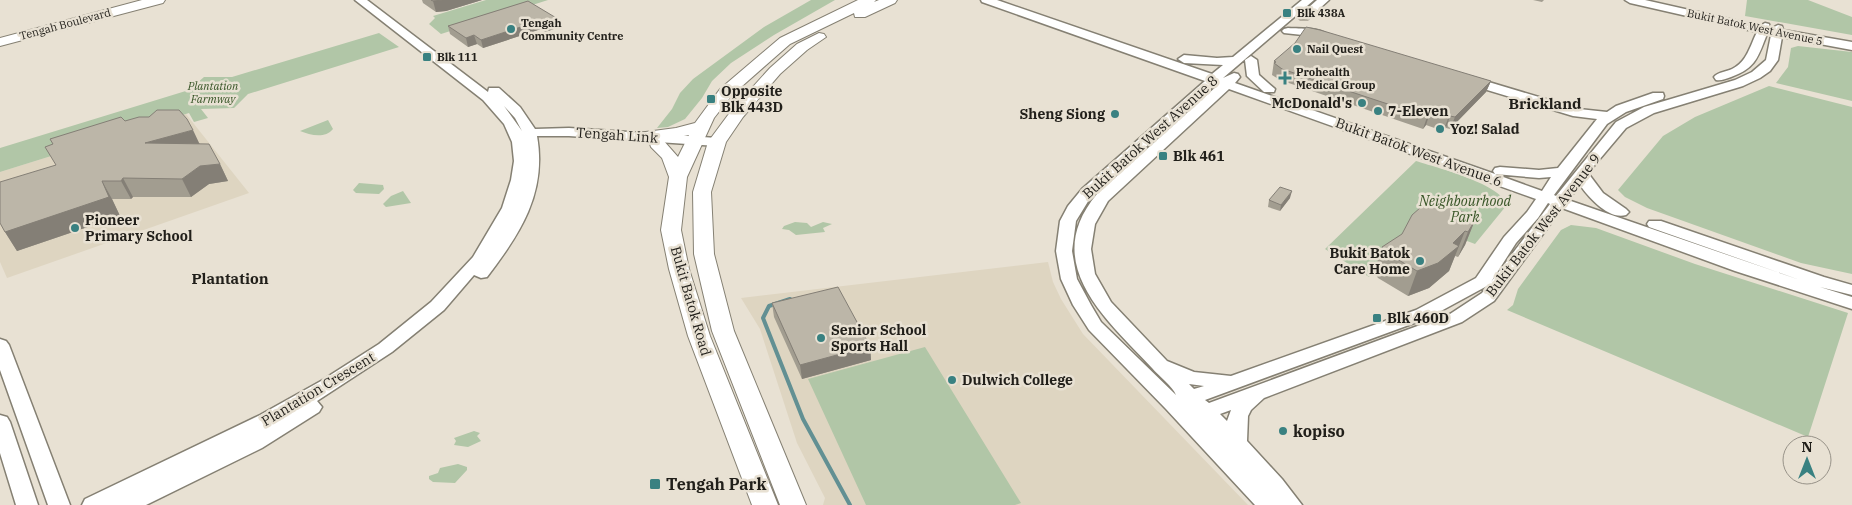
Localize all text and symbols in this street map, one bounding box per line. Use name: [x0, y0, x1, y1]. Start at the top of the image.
street label: Tengah Boulevard: [18, 5, 112, 43]
place label: Blk 438A: [1297, 6, 1346, 20]
street label: Bukit Batok West Avenue 5: [1686, 6, 1824, 48]
marker: Blk 438A: [1281, 7, 1293, 19]
place label: Tengah Community Centre: [521, 16, 624, 43]
marker: Tengah Community Centre: [505, 23, 517, 35]
place label: Nail Quest: [1307, 42, 1363, 56]
marker: Nail Quest: [1291, 43, 1303, 55]
place label: Blk 111: [437, 50, 478, 64]
marker: Blk 111: [421, 51, 433, 63]
place label: Prohealth Medical Group: [1296, 65, 1376, 92]
street label: Bukit Batok West Avenue 8: [1079, 71, 1221, 203]
marker: Prohealth Medical Group: [1278, 71, 1292, 85]
park label: Plantation Farmway: [187, 79, 239, 106]
place label: Opposite Blk 443D: [721, 82, 783, 116]
marker: Opposite Blk 443D: [705, 93, 717, 105]
place label: McDonald's: [1272, 94, 1352, 112]
district label: Brickland: [1508, 94, 1582, 113]
marker: McDonald's: [1356, 97, 1368, 109]
place label: 7-Eleven: [1388, 102, 1448, 120]
place label: Sheng Siong: [1019, 105, 1106, 123]
marker: 7-Eleven: [1372, 105, 1384, 117]
marker: Sheng Siong: [1109, 108, 1121, 120]
street label: Bukit Batok West Avenue 6: [1333, 113, 1505, 191]
place label: Yoz! Salad: [1450, 120, 1520, 138]
street label: Tengah Link: [575, 123, 659, 147]
marker: Yoz! Salad: [1434, 123, 1446, 135]
place label: Blk 461: [1173, 147, 1225, 165]
marker: Blk 461: [1157, 150, 1169, 162]
street label: Bukit Batok West Avenue 9: [1482, 150, 1604, 300]
park label: Neighbourhood Park: [1418, 192, 1511, 226]
place label: Pioneer Primary School: [85, 211, 193, 245]
marker: Pioneer Primary School: [69, 222, 81, 234]
street label: Bukit Batok Road: [667, 244, 715, 358]
place label: Bukit Batok Care Home: [1329, 244, 1410, 278]
marker: Bukit Batok Care Home: [1414, 255, 1426, 267]
district label: Plantation: [191, 269, 269, 288]
place label: Blk 460D: [1387, 309, 1449, 327]
marker: Blk 460D: [1371, 312, 1383, 324]
place label: Senior School Sports Hall: [831, 321, 927, 355]
marker: Senior School Sports Hall: [815, 332, 827, 344]
street label: Plantation Crescent: [258, 348, 378, 430]
place label: Dulwich College: [962, 371, 1073, 389]
marker: Dulwich College: [946, 374, 958, 386]
place label: kopiso: [1293, 421, 1345, 441]
marker: kopiso: [1277, 425, 1289, 437]
north arrow: [1782, 435, 1832, 485]
text: N: [1801, 438, 1813, 456]
place label: Tengah Park: [666, 474, 766, 494]
marker: Tengah Park: [648, 477, 662, 491]

